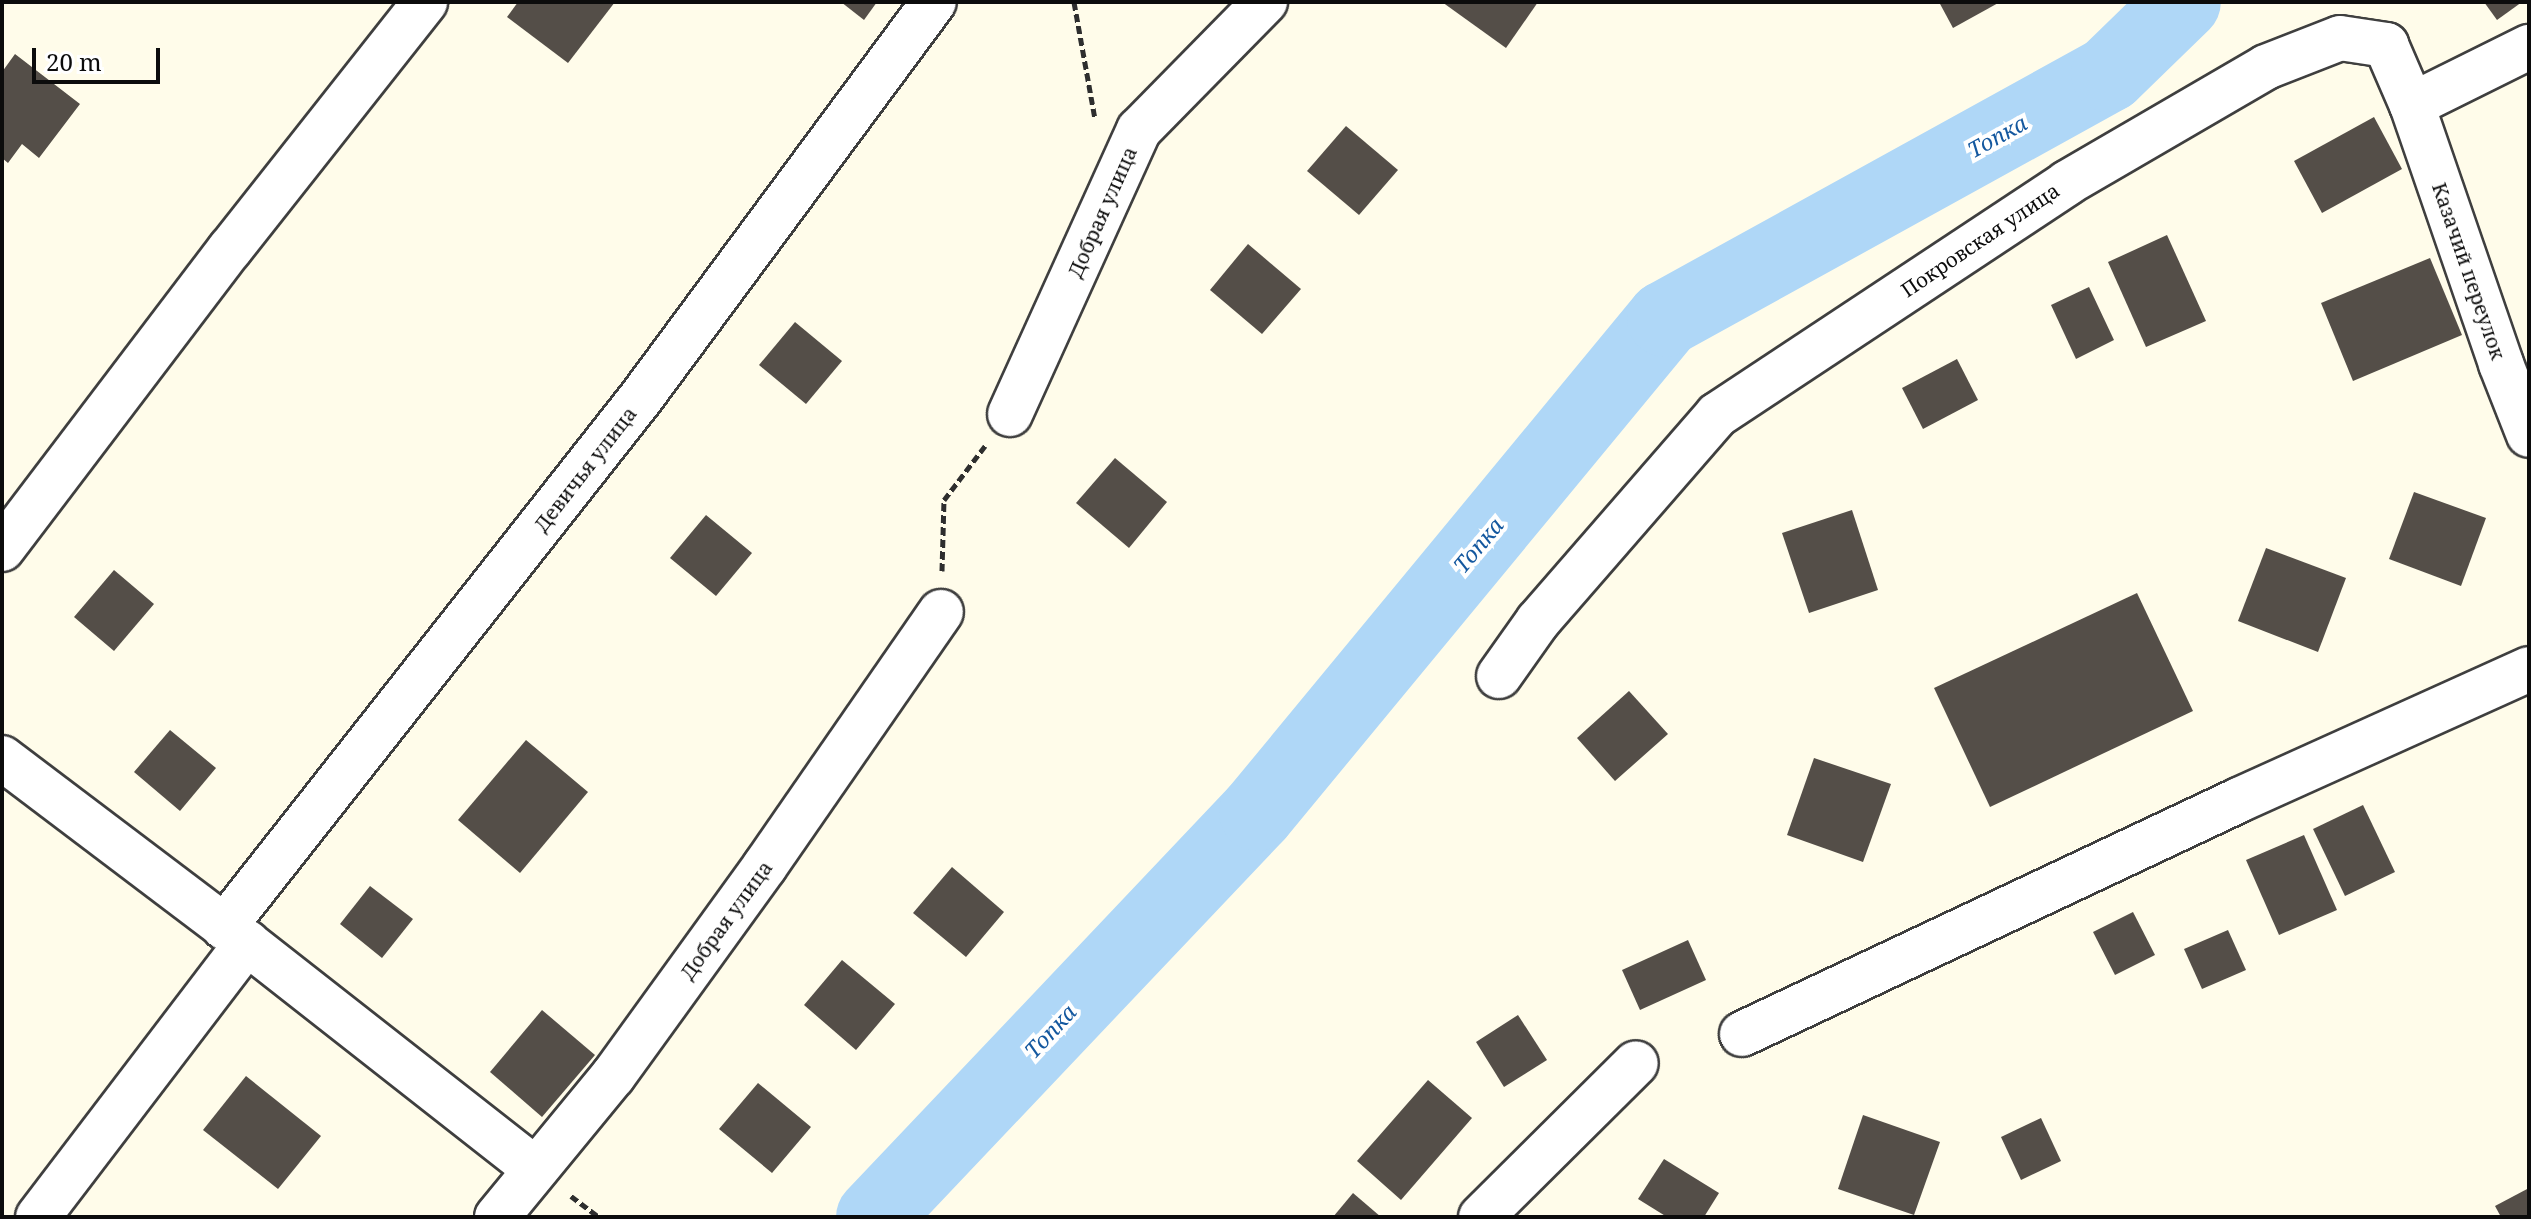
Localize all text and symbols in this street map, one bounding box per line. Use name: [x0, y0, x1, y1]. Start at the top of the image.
scale bar: [36, 32, 164, 82]
text: 20 m: [46, 45, 102, 78]
water label: Топка: [1963, 109, 2031, 163]
street label: Добрая улица: [1062, 143, 1142, 281]
street label: Покровская улица: [1896, 178, 2064, 302]
street label: Казачий переулок: [2427, 179, 2511, 363]
street label: Девичья улица: [529, 402, 641, 536]
water label: Топка: [1447, 512, 1509, 578]
street label: Добрая улица: [675, 856, 777, 984]
water label: Топка: [1019, 999, 1081, 1063]

